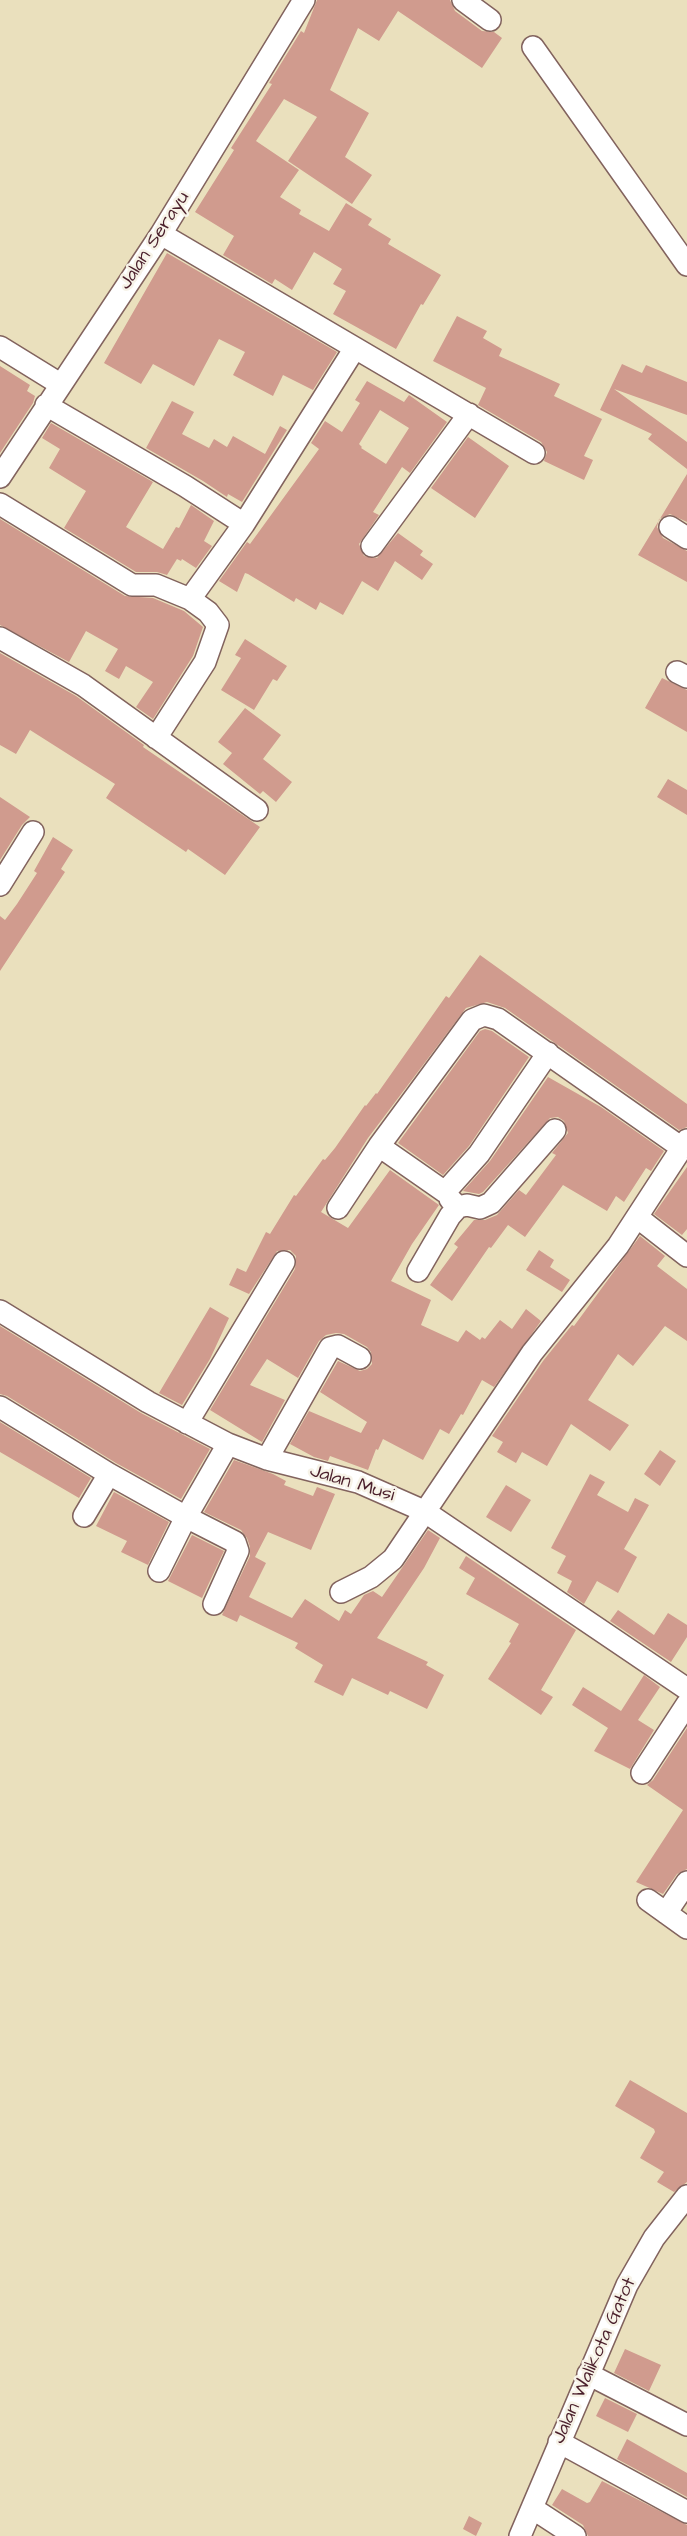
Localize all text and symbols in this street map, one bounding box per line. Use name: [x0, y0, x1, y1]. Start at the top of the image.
street label: Jalan Serayu: [115, 188, 195, 294]
street label: Jalan Musi: [307, 1460, 397, 1508]
street label: Jalan Walikota Gatot: [548, 2275, 642, 2447]

